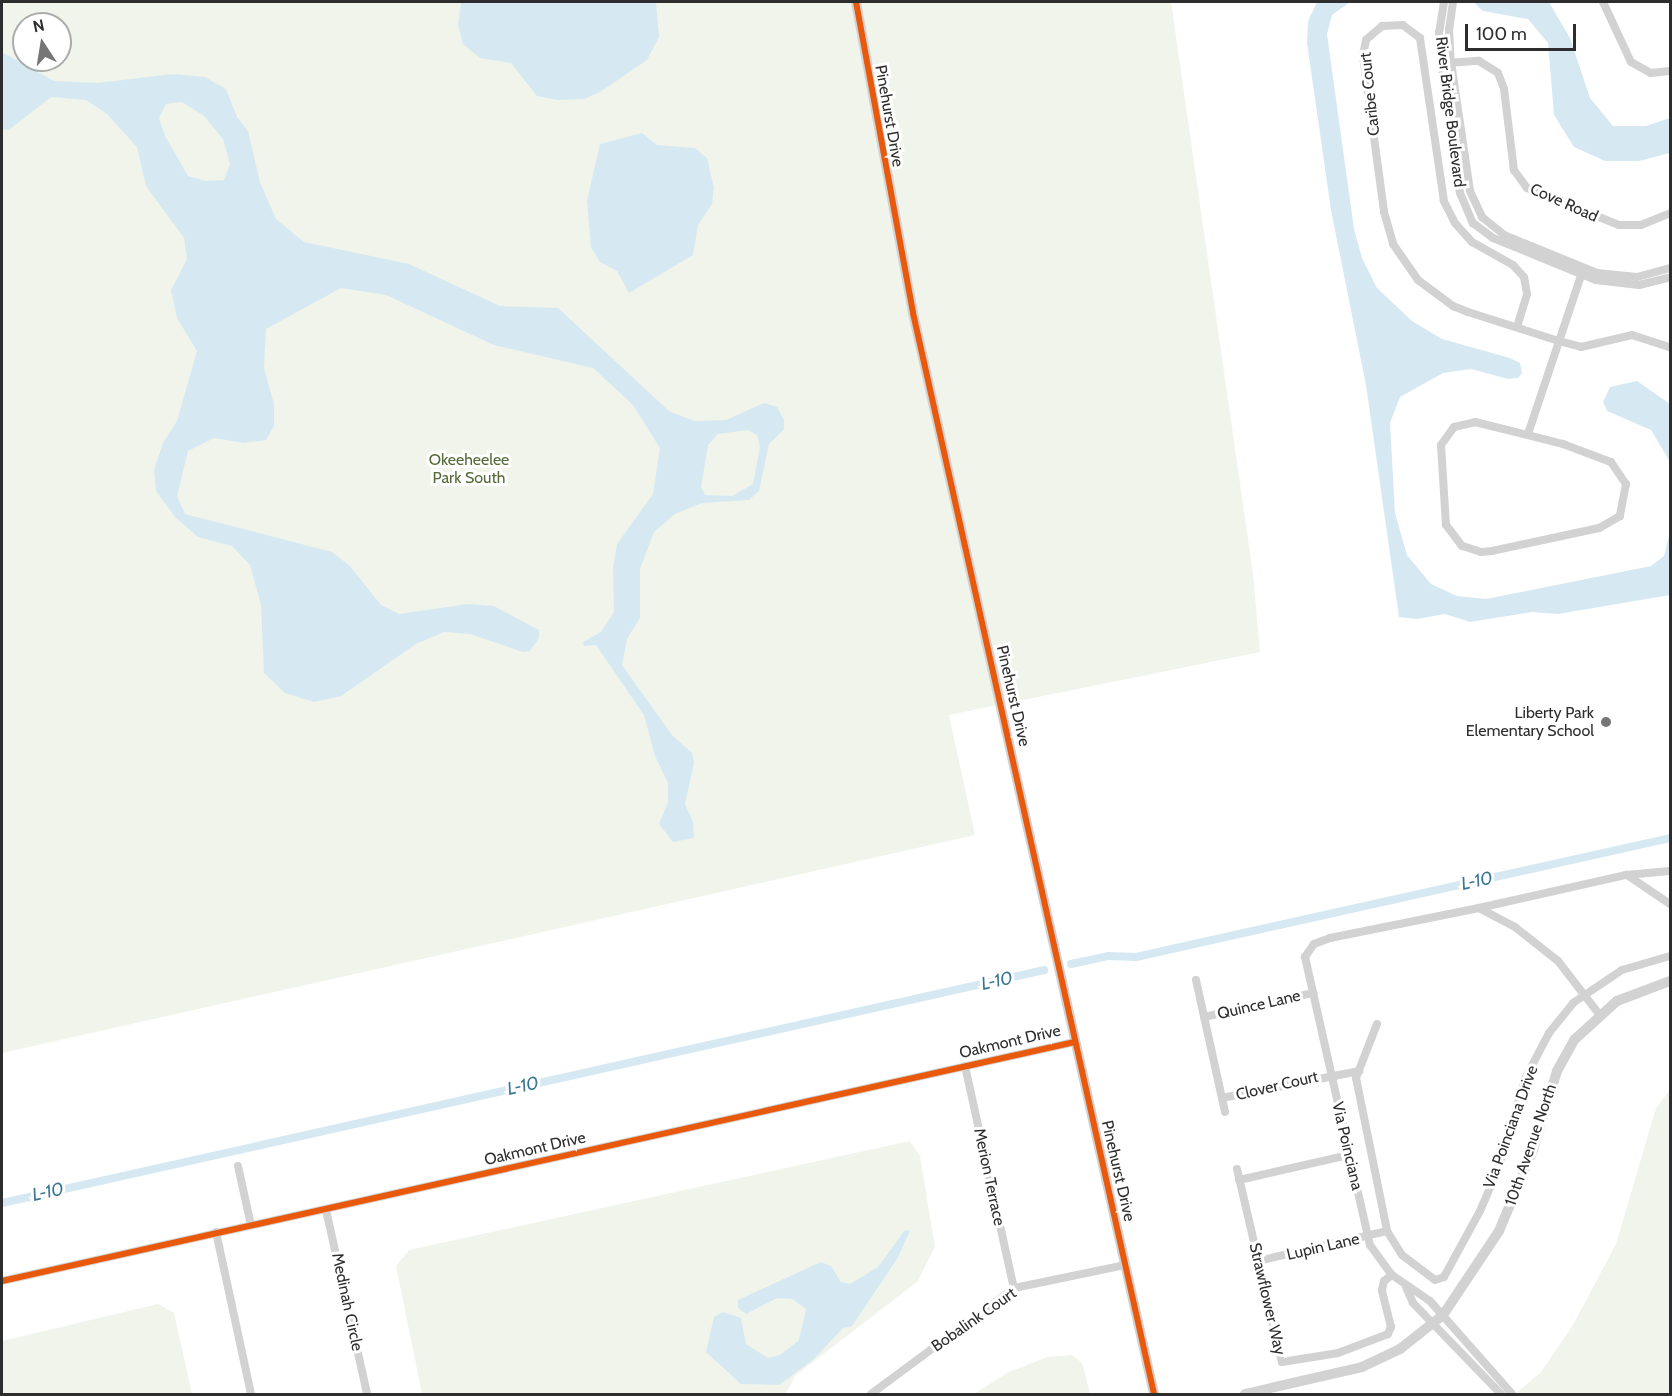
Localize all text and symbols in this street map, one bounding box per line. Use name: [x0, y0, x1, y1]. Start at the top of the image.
north arrow: [12, 12, 72, 72]
scale bar: [1468, 12, 1579, 50]
text: N: [31, 15, 46, 36]
text: 100 m: [1476, 23, 1527, 45]
street label: River Bridge Boulevard: [1431, 35, 1469, 189]
street label: Caribe Court: [1356, 51, 1384, 137]
street label: Pinehurst Drive: [871, 64, 907, 168]
street label: Cove Road: [1527, 179, 1601, 227]
park label: Okeeheelee Park South: [429, 450, 509, 488]
street label: Pinehurst Drive: [992, 644, 1034, 748]
place label: Liberty Park Elementary School: [1466, 703, 1594, 741]
marker: Liberty Park Elementary School: [1599, 715, 1613, 729]
water label: L-10: [1459, 867, 1495, 895]
water label: L-10: [979, 967, 1015, 995]
street label: Quince Lane: [1216, 986, 1302, 1024]
street label: Oakmont Drive: [957, 1021, 1063, 1063]
street label: Via Poinciana Drive: [1480, 1063, 1542, 1191]
street label: Clover Court: [1234, 1067, 1320, 1105]
water label: L-10: [505, 1072, 541, 1100]
street label: 10th Avenue North: [1501, 1082, 1561, 1208]
street label: Via Poinciana: [1328, 1100, 1366, 1192]
street label: Pinehurst Drive: [1097, 1119, 1139, 1223]
street label: Merion Terrace: [969, 1126, 1009, 1228]
street label: Oakmont Drive: [482, 1128, 588, 1170]
water label: L-10: [30, 1178, 66, 1206]
street label: Lupin Lane: [1285, 1229, 1361, 1265]
street label: Strawflower Way: [1245, 1241, 1289, 1357]
street label: Medinah Circle: [327, 1251, 367, 1353]
street label: Bobalink Court: [928, 1284, 1020, 1356]

